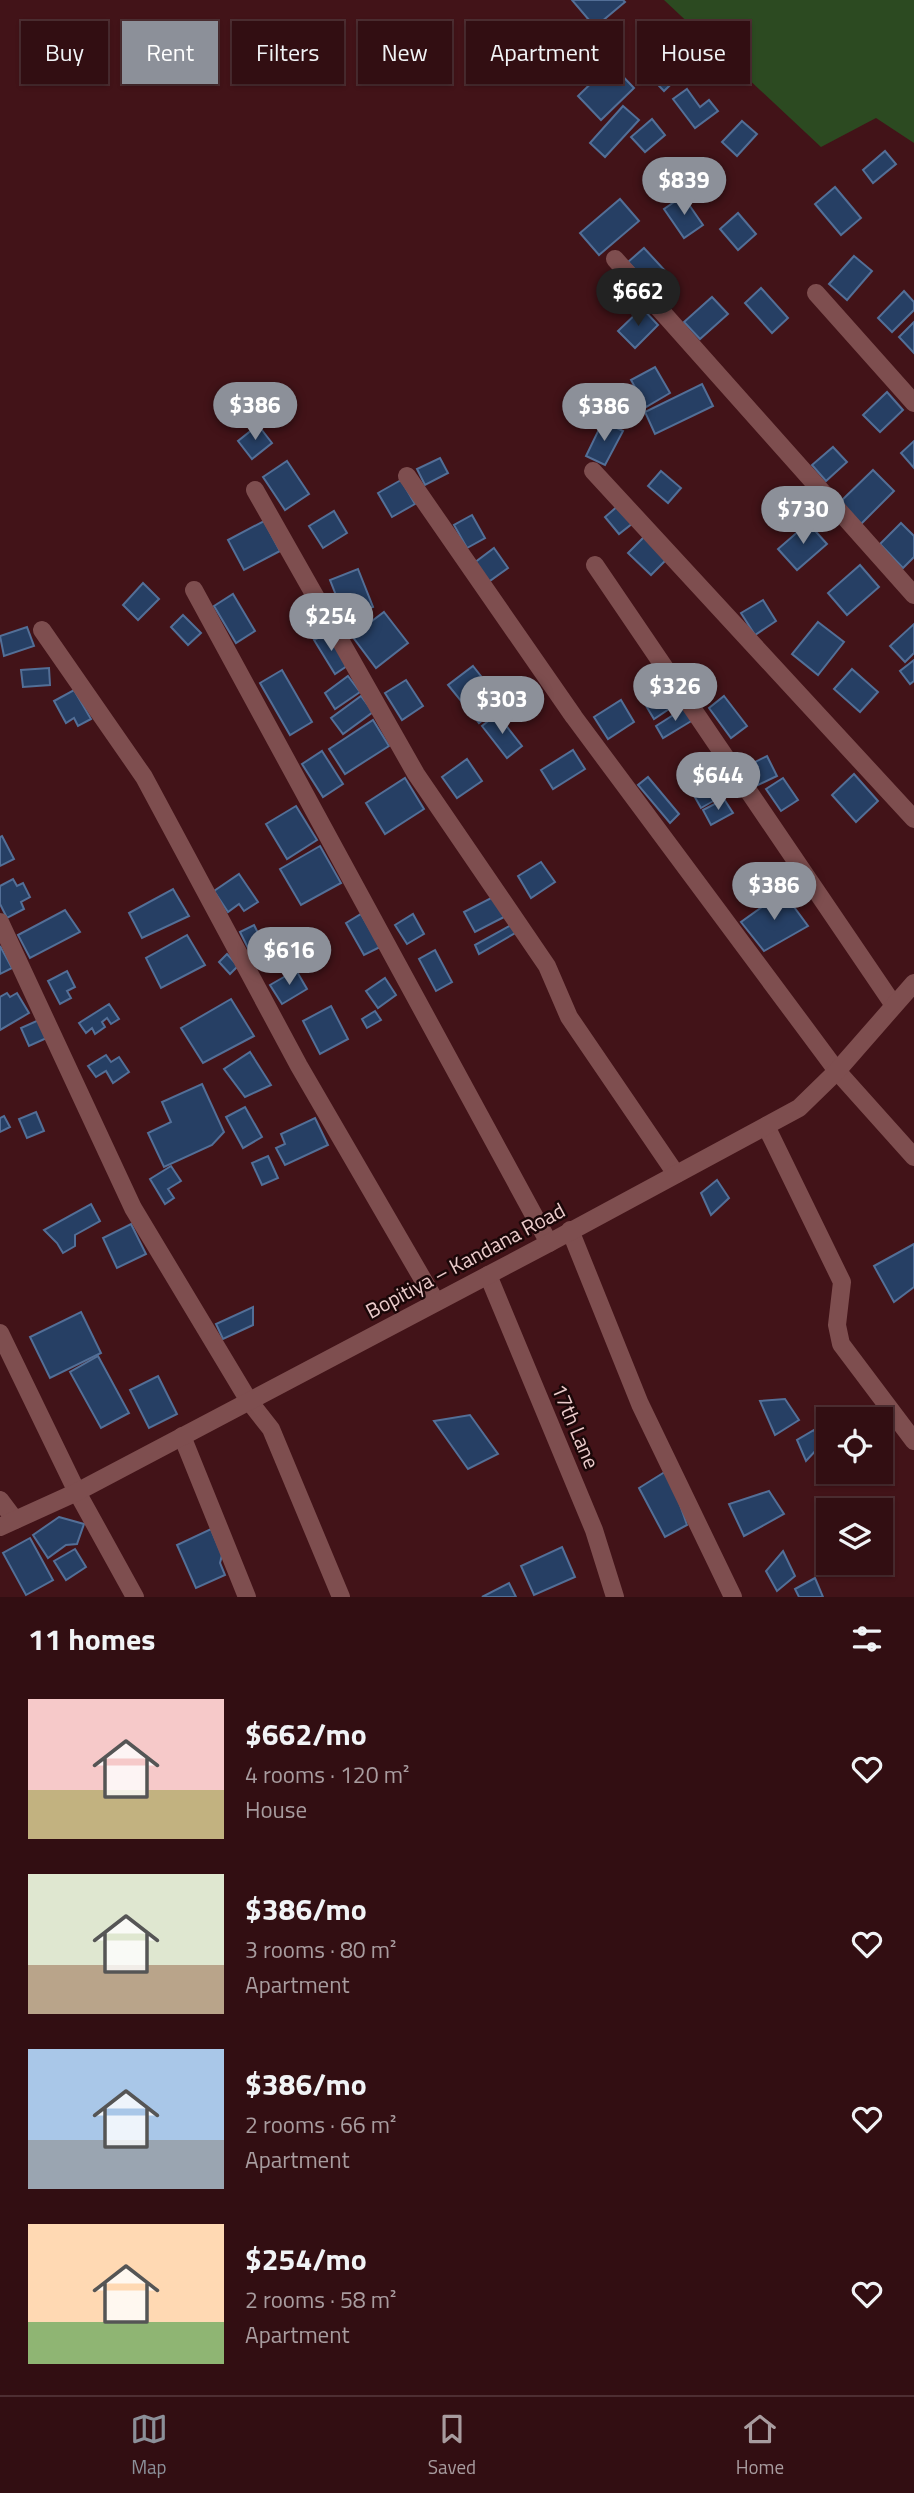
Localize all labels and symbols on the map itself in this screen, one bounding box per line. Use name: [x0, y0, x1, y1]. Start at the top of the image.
pin: $839: [643, 158, 725, 217]
pin: $662: [597, 268, 679, 328]
pin: $386: [214, 382, 296, 442]
pin: $386: [563, 384, 645, 443]
pin: $730: [762, 486, 844, 546]
pin: $254: [290, 594, 372, 653]
pin: $326: [634, 664, 716, 723]
pin: $303: [461, 676, 543, 736]
pin: $644: [677, 752, 759, 812]
pin: $386: [733, 862, 815, 922]
pin: $616: [248, 928, 330, 987]
street label: Bopitiya – Kandana Road: [360, 1194, 570, 1326]
street label: 17th Lane: [544, 1379, 608, 1473]

